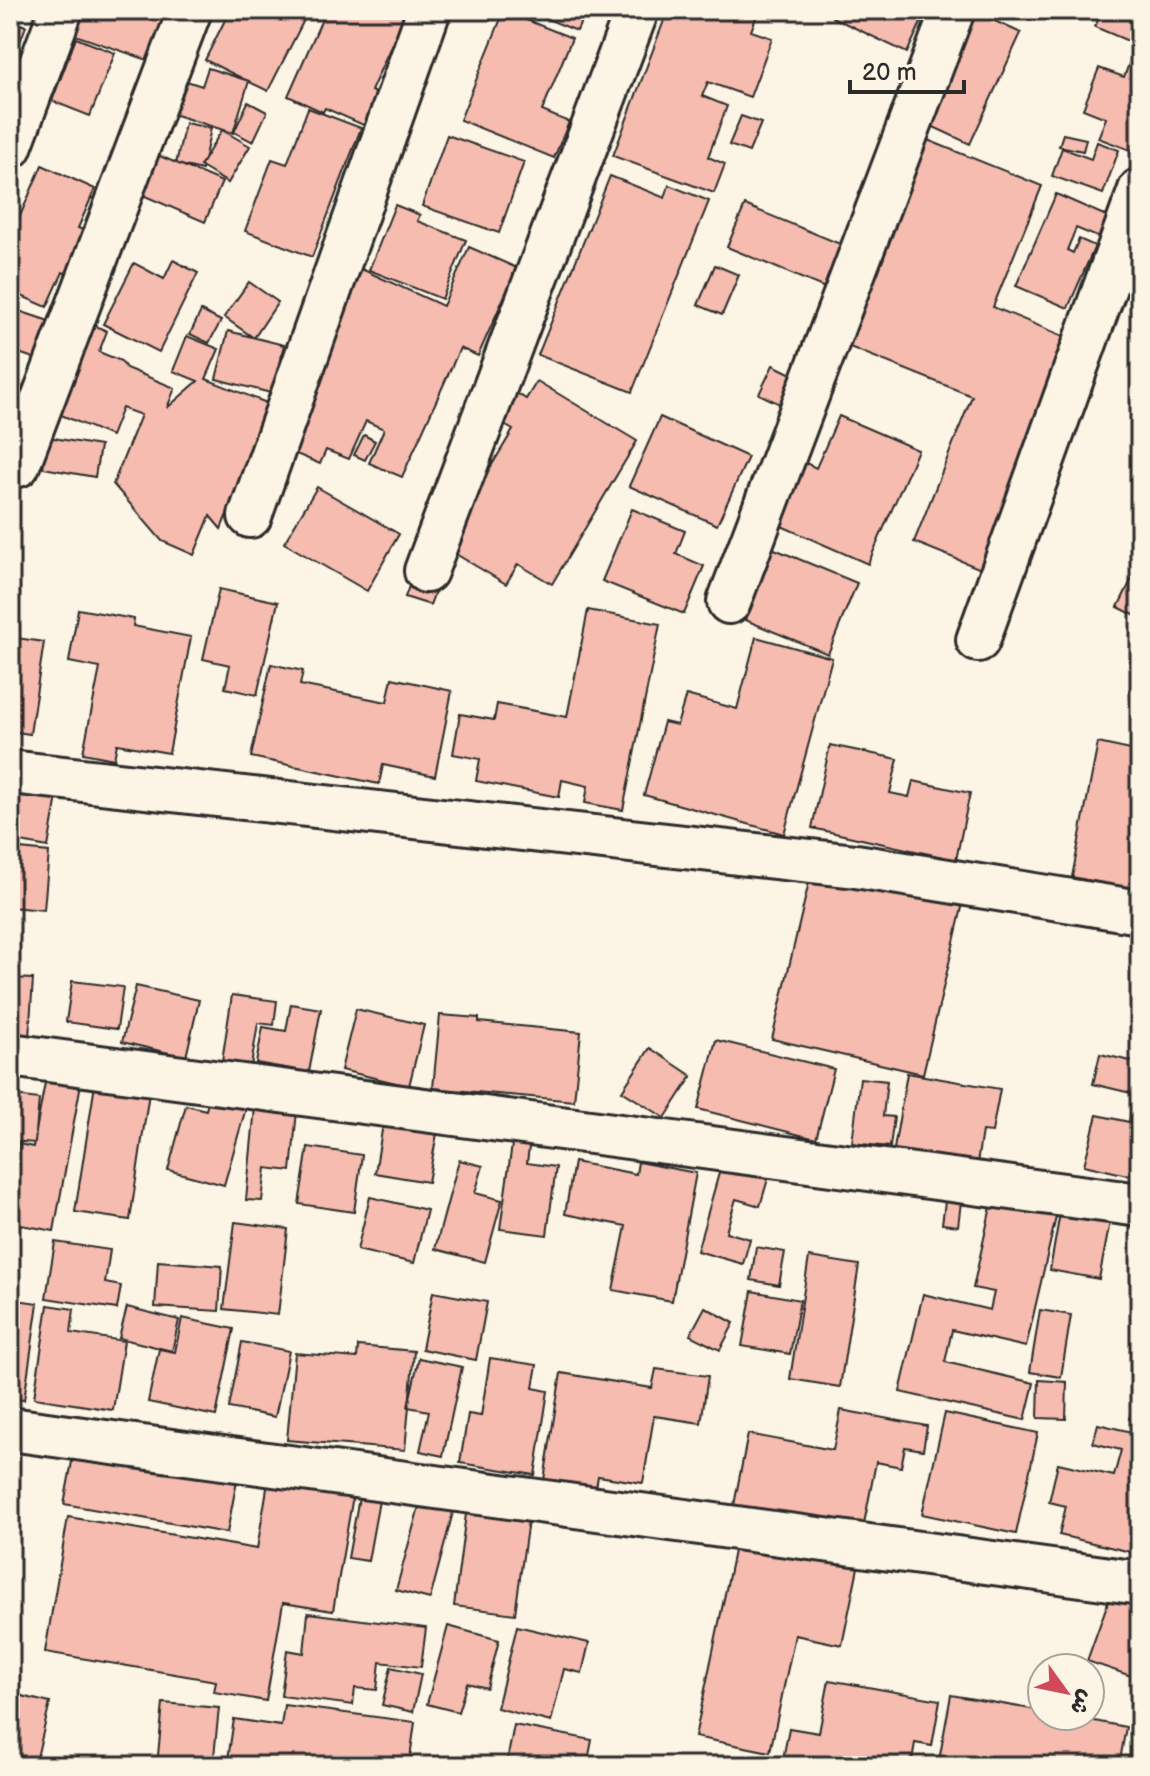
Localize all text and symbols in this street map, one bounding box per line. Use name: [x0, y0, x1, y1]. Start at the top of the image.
scale bar: [850, 44, 964, 94]
text: 20 m: [862, 58, 917, 87]
north arrow: [1026, 1652, 1106, 1732]
text: ش: [1064, 1685, 1099, 1720]

